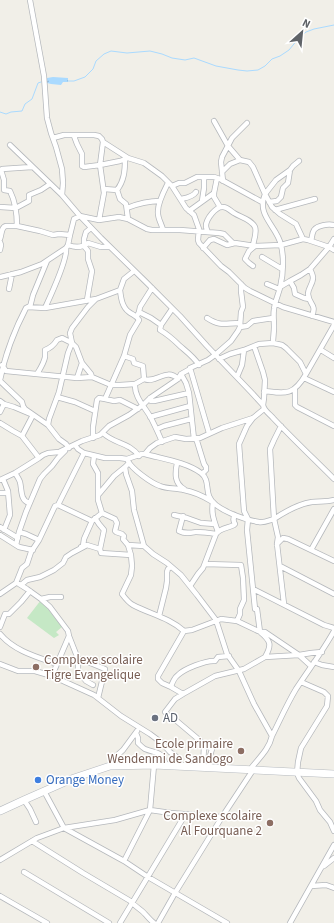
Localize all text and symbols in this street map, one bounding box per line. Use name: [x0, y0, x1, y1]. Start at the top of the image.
north arrow: [282, 12, 322, 52]
text: N: [300, 15, 313, 32]
place label: Complexe scolaire Tigre Evangelique: [44, 651, 143, 684]
marker: Complexe scolaire Tigre Evangelique: [31, 662, 41, 672]
place label: AD: [163, 709, 178, 727]
marker: AD: [150, 713, 160, 723]
place label: Ecole primaire Wendenmi de Sandogo: [107, 735, 233, 768]
marker: Ecole primaire Wendenmi de Sandogo: [236, 746, 246, 756]
place label: Orange Money: [46, 771, 124, 789]
marker: Orange Money: [33, 775, 43, 785]
place label: Complexe scolaire Al Fourquane 2: [163, 807, 262, 840]
marker: Complexe scolaire Al Fourquane 2: [265, 818, 275, 828]

